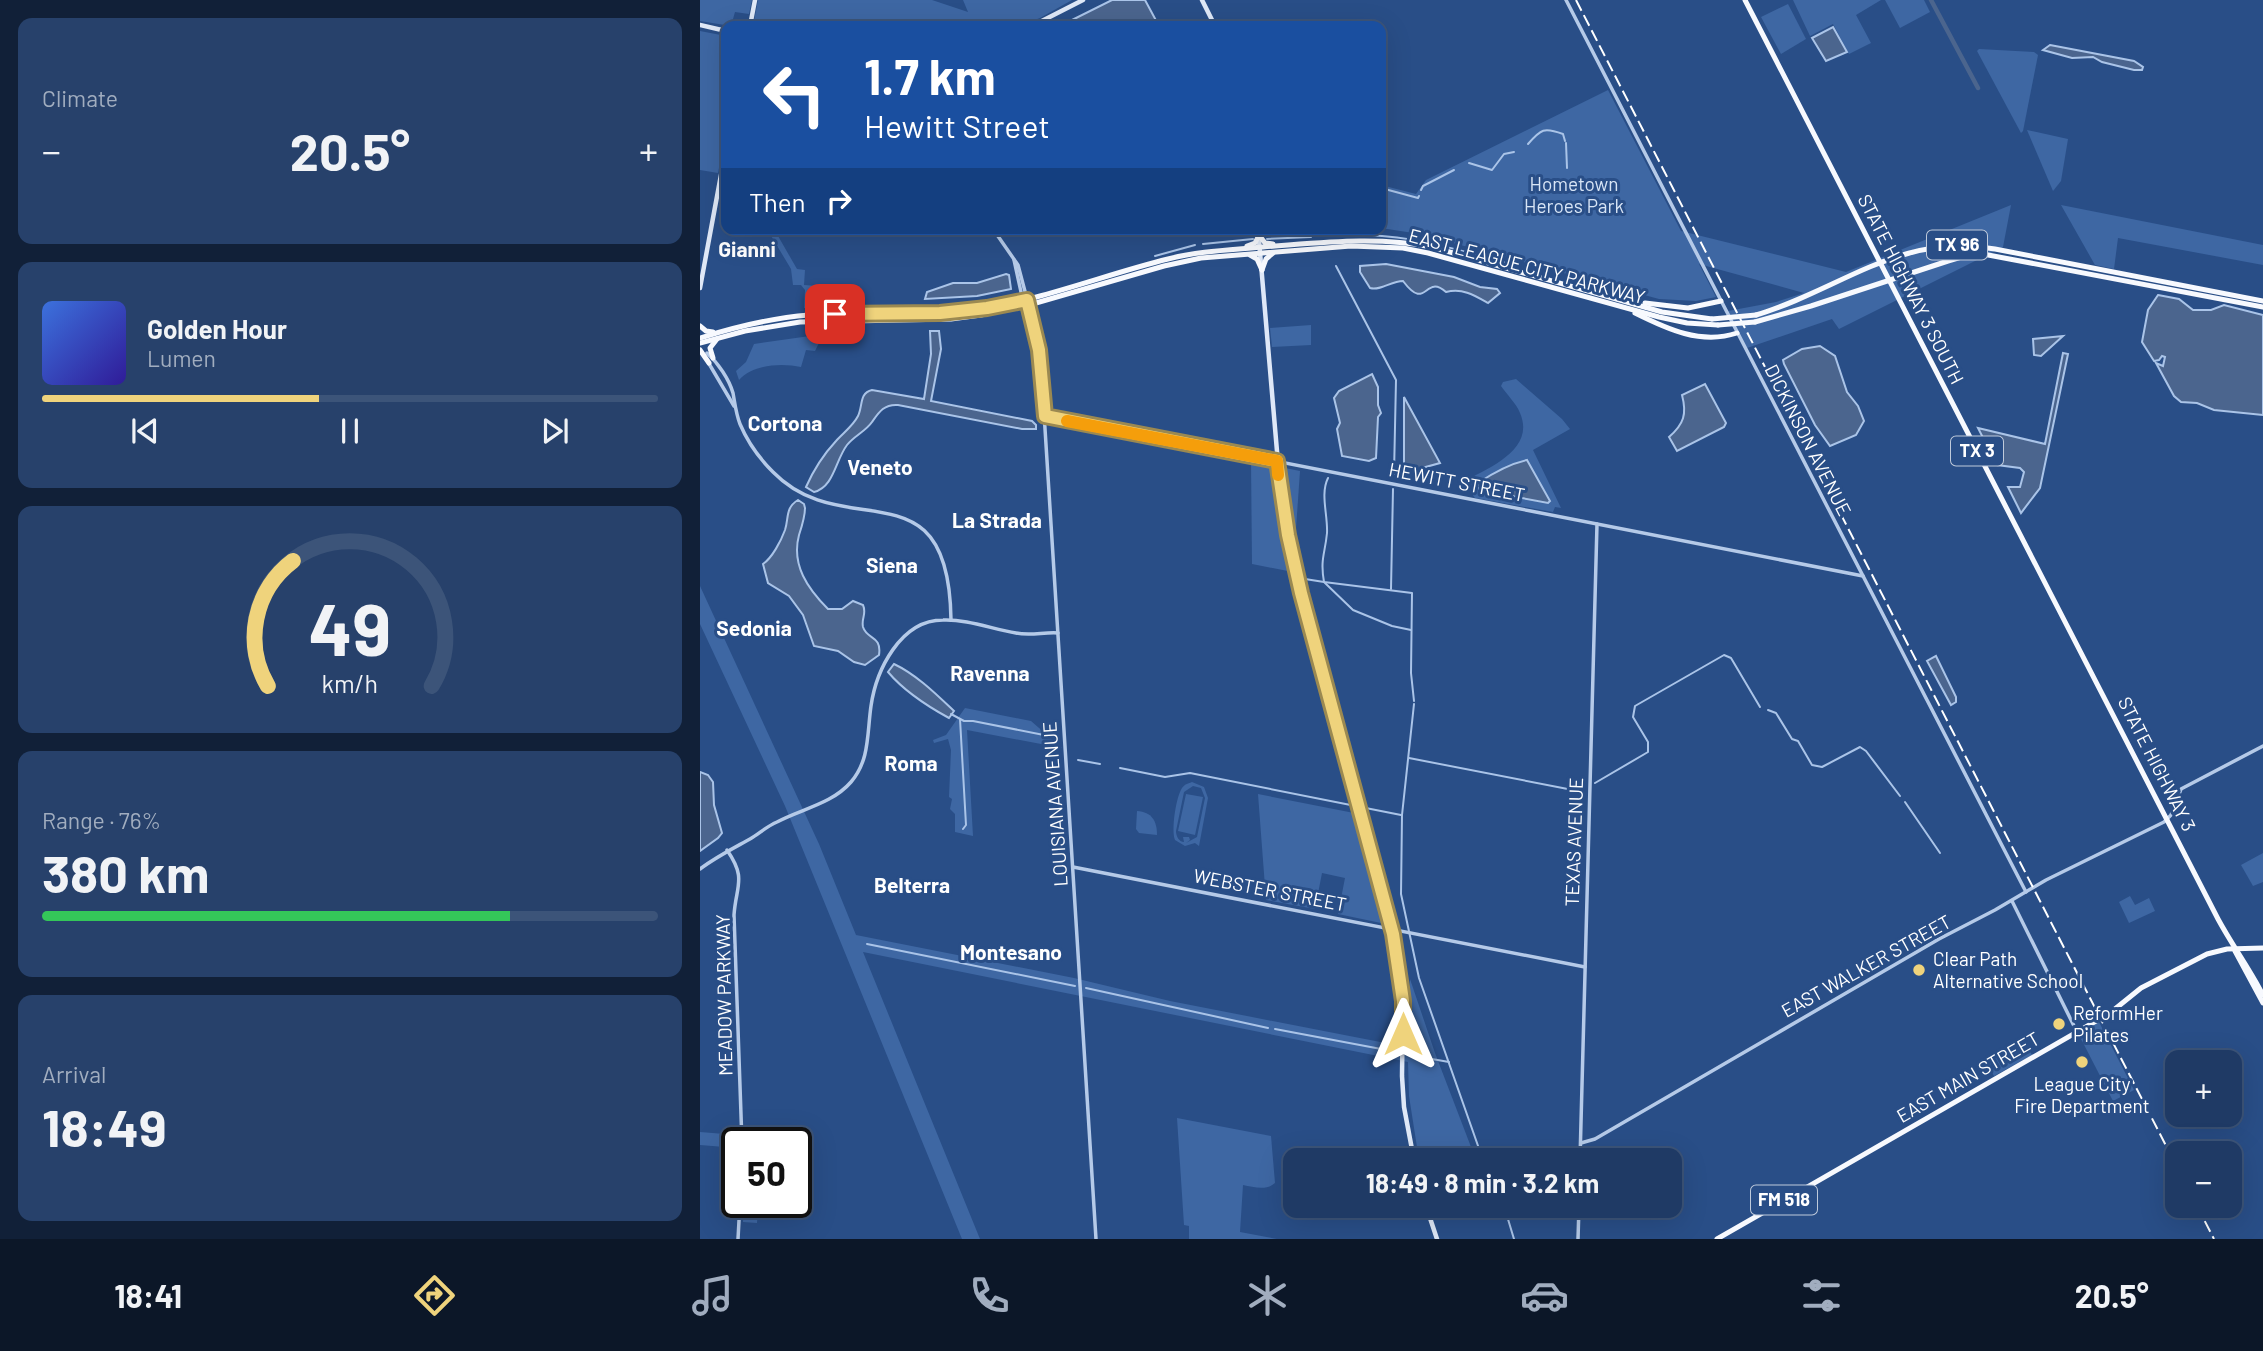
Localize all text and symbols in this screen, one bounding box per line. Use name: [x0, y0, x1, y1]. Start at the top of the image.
text: 1.7 km: [864, 46, 996, 105]
icon: left: [749, 49, 840, 140]
text: Climate: [42, 84, 118, 112]
text: Hewitt Street: [864, 106, 1050, 144]
text: 20.5°: [290, 119, 410, 181]
text: −: [42, 127, 61, 173]
text: +: [639, 127, 658, 173]
park label: Hometown Heroes Park: [1524, 172, 1624, 217]
icon: right: [820, 182, 858, 220]
text: Then: [749, 186, 806, 217]
street label: STATE HIGHWAY 3 SOUTH: [1854, 190, 1969, 388]
street label: EAST LEAGUE CITY PARKWAY: [1406, 223, 1648, 308]
road number: TX 96: [1927, 230, 1987, 260]
district label: Gianni: [718, 236, 776, 261]
pin: [805, 284, 865, 344]
icon: arrive: [816, 295, 854, 333]
text: Golden Hour: [147, 313, 287, 344]
text: Lumen: [147, 344, 216, 372]
street label: DICKINSON AVENUE: [1760, 360, 1857, 519]
district label: Cortona: [748, 410, 822, 435]
icon: previous: [126, 412, 164, 450]
icon: pause: [331, 412, 369, 450]
icon: next: [536, 412, 574, 450]
road number: TX 3: [1951, 436, 2003, 466]
district label: Veneto: [847, 454, 913, 479]
street label: HEWITT STREET: [1387, 457, 1527, 506]
district label: La Strada: [952, 507, 1042, 532]
district label: Siena: [866, 552, 918, 577]
text: 49: [309, 583, 391, 671]
district label: Sedonia: [716, 615, 792, 640]
district label: Ravenna: [950, 660, 1030, 685]
text: km/h: [322, 667, 378, 697]
street label: STATE HIGHWAY 3: [2114, 693, 2201, 835]
street label: LOUISIANA AVENUE: [1037, 721, 1072, 887]
district label: Roma: [884, 750, 938, 775]
street label: TEXAS AVENUE: [1560, 777, 1587, 907]
text: Range · 76%: [42, 806, 161, 834]
text: 380 km: [42, 841, 209, 903]
street label: WEBSTER STREET: [1192, 863, 1348, 916]
district label: Belterra: [874, 872, 950, 897]
street label: EAST WALKER STREET: [1777, 909, 1955, 1022]
street label: MEADOW PARKWAY: [711, 914, 736, 1076]
district label: Montesano: [960, 939, 1062, 964]
place label: Clear Path Alternative School: [1933, 947, 2083, 992]
marker: Clear Path Alternative School: [1911, 962, 1927, 978]
position arrow: [1366, 997, 1440, 1071]
place label: ReformHer Pilates: [2073, 1001, 2163, 1046]
marker: ReformHer Pilates: [2051, 1016, 2067, 1032]
street label: EAST MAIN STREET: [1892, 1026, 2043, 1127]
map controls: [2165, 1050, 2242, 1218]
button: +: [2165, 1050, 2242, 1127]
marker: League City Fire Department: [2074, 1054, 2090, 1070]
text: Arrival: [42, 1060, 106, 1088]
place label: League City Fire Department: [2014, 1072, 2150, 1117]
text: 18:49: [42, 1095, 167, 1157]
speed limit sign: 50: [721, 1127, 812, 1218]
button: −: [2165, 1141, 2242, 1218]
text: 18:49 · 8 min · 3.2 km: [1366, 1167, 1599, 1198]
road number: FM 518: [1751, 1185, 1817, 1214]
icon: directions: [410, 1271, 459, 1320]
icon: music: [688, 1271, 737, 1320]
icon: phone: [965, 1271, 1014, 1320]
icon: climate: [1243, 1271, 1292, 1320]
icon: car: [1520, 1271, 1569, 1320]
icon: filters: [1797, 1271, 1846, 1320]
text: 18:41: [114, 1276, 182, 1314]
text: 20.5°: [2075, 1276, 2149, 1314]

